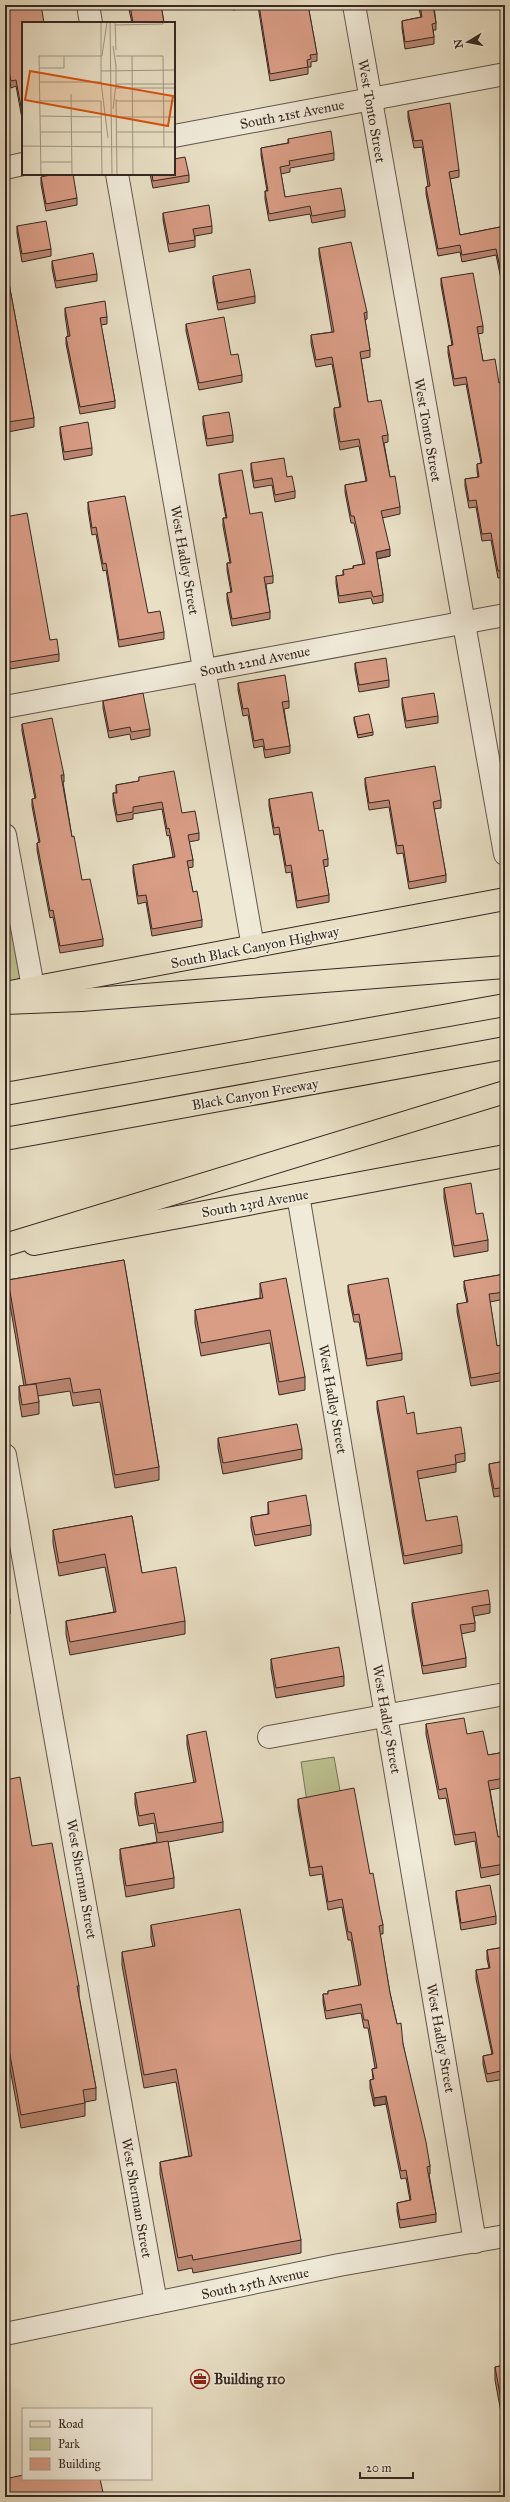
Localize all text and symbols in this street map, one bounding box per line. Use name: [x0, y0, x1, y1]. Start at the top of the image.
inset map: [22, 22, 175, 175]
north arrow: [448, 22, 488, 62]
text: N: [451, 37, 466, 49]
street label: West Tonto Street: [354, 58, 389, 164]
street label: South 21st Avenue: [238, 96, 346, 133]
street label: West Tonto Street: [410, 377, 445, 483]
street label: West Hadley Street: [167, 504, 202, 616]
street label: South 22nd Avenue: [199, 642, 312, 681]
street label: South Black Canyon Highway: [169, 923, 341, 972]
street label: Black Canyon Freeway: [190, 1075, 320, 1114]
street label: South 23rd Avenue: [200, 1186, 310, 1221]
street label: West Hadley Street: [315, 1343, 350, 1455]
street label: West Hadley Street: [369, 1663, 404, 1775]
street label: West Sherman Street: [63, 1818, 100, 1940]
street label: West Hadley Street: [423, 1982, 458, 2094]
street label: West Sherman Street: [118, 2137, 155, 2259]
street label: South 25th Avenue: [200, 2264, 311, 2303]
office icon: Building 110: [189, 2368, 211, 2390]
place label: Building 110: [214, 2371, 285, 2389]
legend: [22, 2408, 152, 2480]
text: Road: [58, 2417, 84, 2431]
text: Park: [58, 2437, 80, 2451]
scale bar: [360, 2454, 413, 2480]
text: Building: [58, 2457, 101, 2472]
text: 20 m: [366, 2461, 392, 2475]

